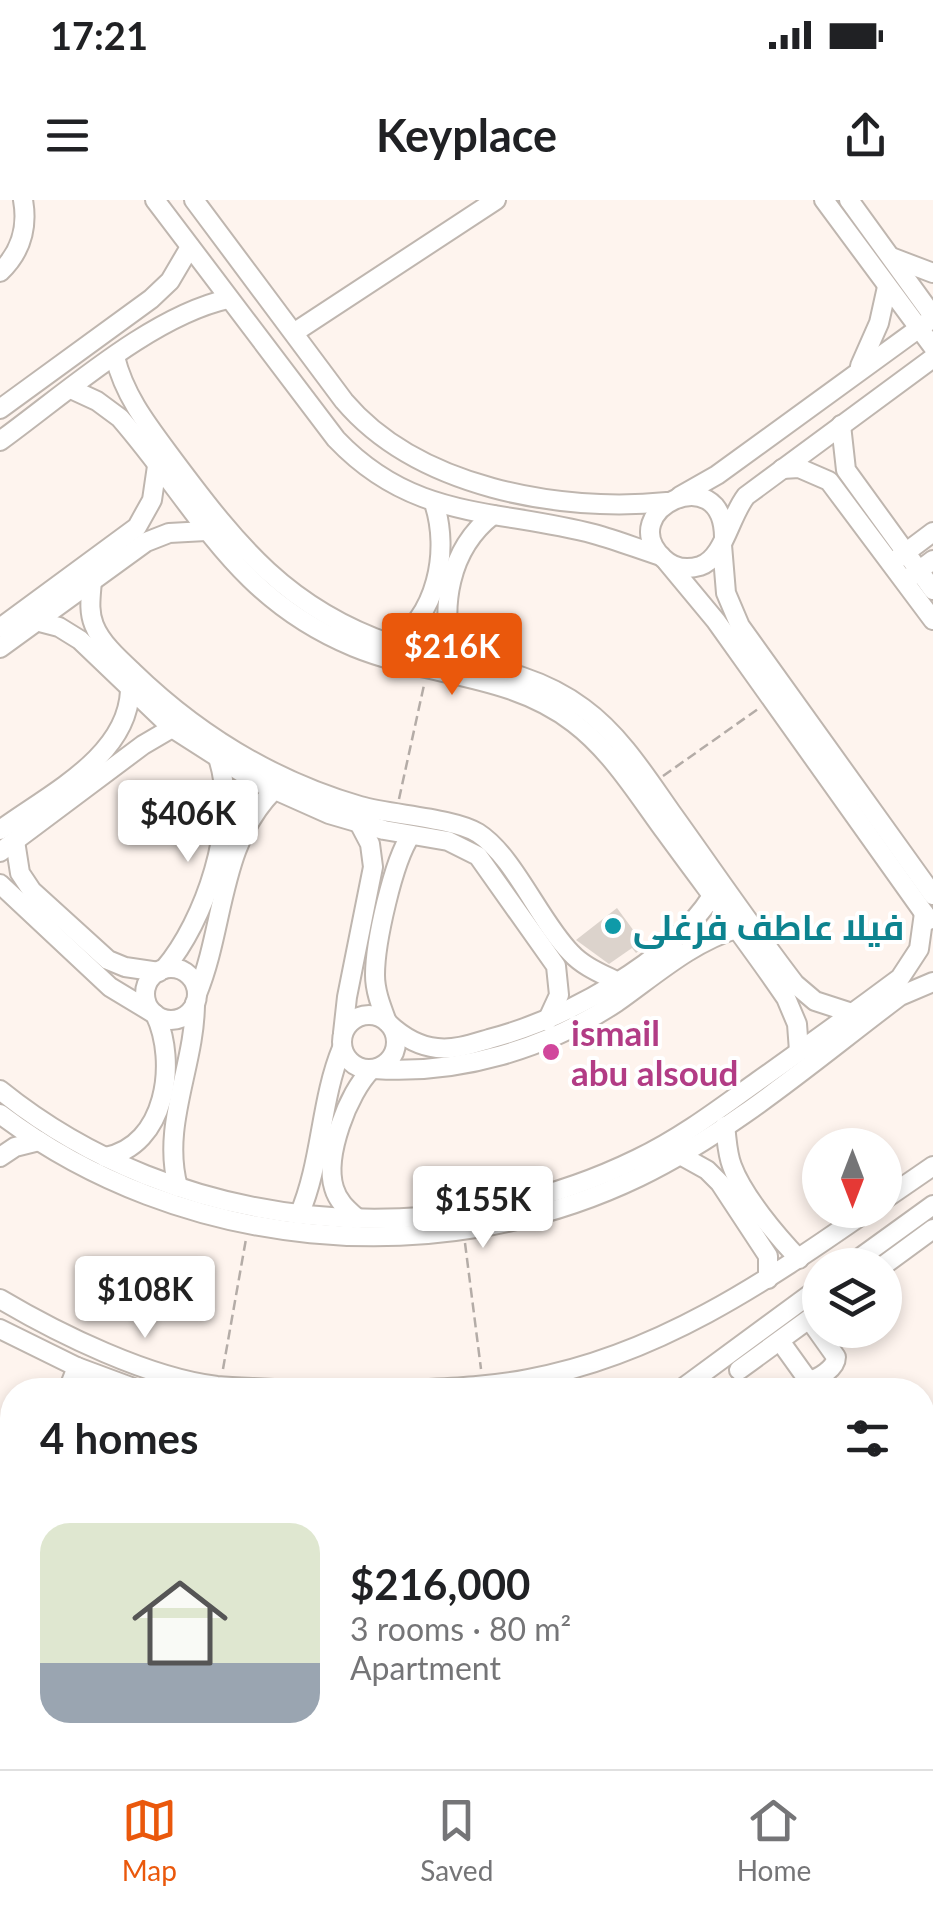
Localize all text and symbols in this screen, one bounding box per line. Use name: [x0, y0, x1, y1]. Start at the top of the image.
text: 17:21: [50, 12, 148, 58]
icon: menu: [40, 108, 95, 163]
text: Keyplace: [376, 108, 557, 162]
icon: share: [838, 108, 893, 163]
pin: $216K: [382, 613, 522, 698]
text: $216K: [404, 626, 500, 665]
pin: $406K: [118, 780, 258, 865]
text: $406K: [140, 793, 236, 832]
place label: فيلا عاطف فرغلى: [633, 905, 904, 949]
marker: فيلا عاطف فرغلى: [602, 915, 624, 937]
place label: ismail abu alsoud: [571, 1011, 738, 1093]
marker: ismail abu alsoud: [540, 1041, 562, 1063]
north arrow: [802, 1128, 902, 1228]
map controls: [802, 1128, 902, 1348]
pin: $155K: [413, 1166, 553, 1251]
text: $155K: [435, 1179, 531, 1218]
button: layers: [802, 1248, 902, 1348]
pin: $108K: [75, 1256, 215, 1341]
text: $108K: [97, 1269, 193, 1308]
icon: filters: [840, 1411, 895, 1466]
text: 4 homes: [40, 1413, 198, 1463]
text: $216,000: [350, 1559, 530, 1609]
icon: home: [120, 1563, 240, 1683]
text: 3 rooms · 80 m²: [350, 1609, 571, 1648]
text: Apartment: [350, 1648, 501, 1687]
tab: Map: [122, 1793, 177, 1887]
tab: Saved: [420, 1793, 493, 1887]
tab: Home: [737, 1793, 811, 1887]

